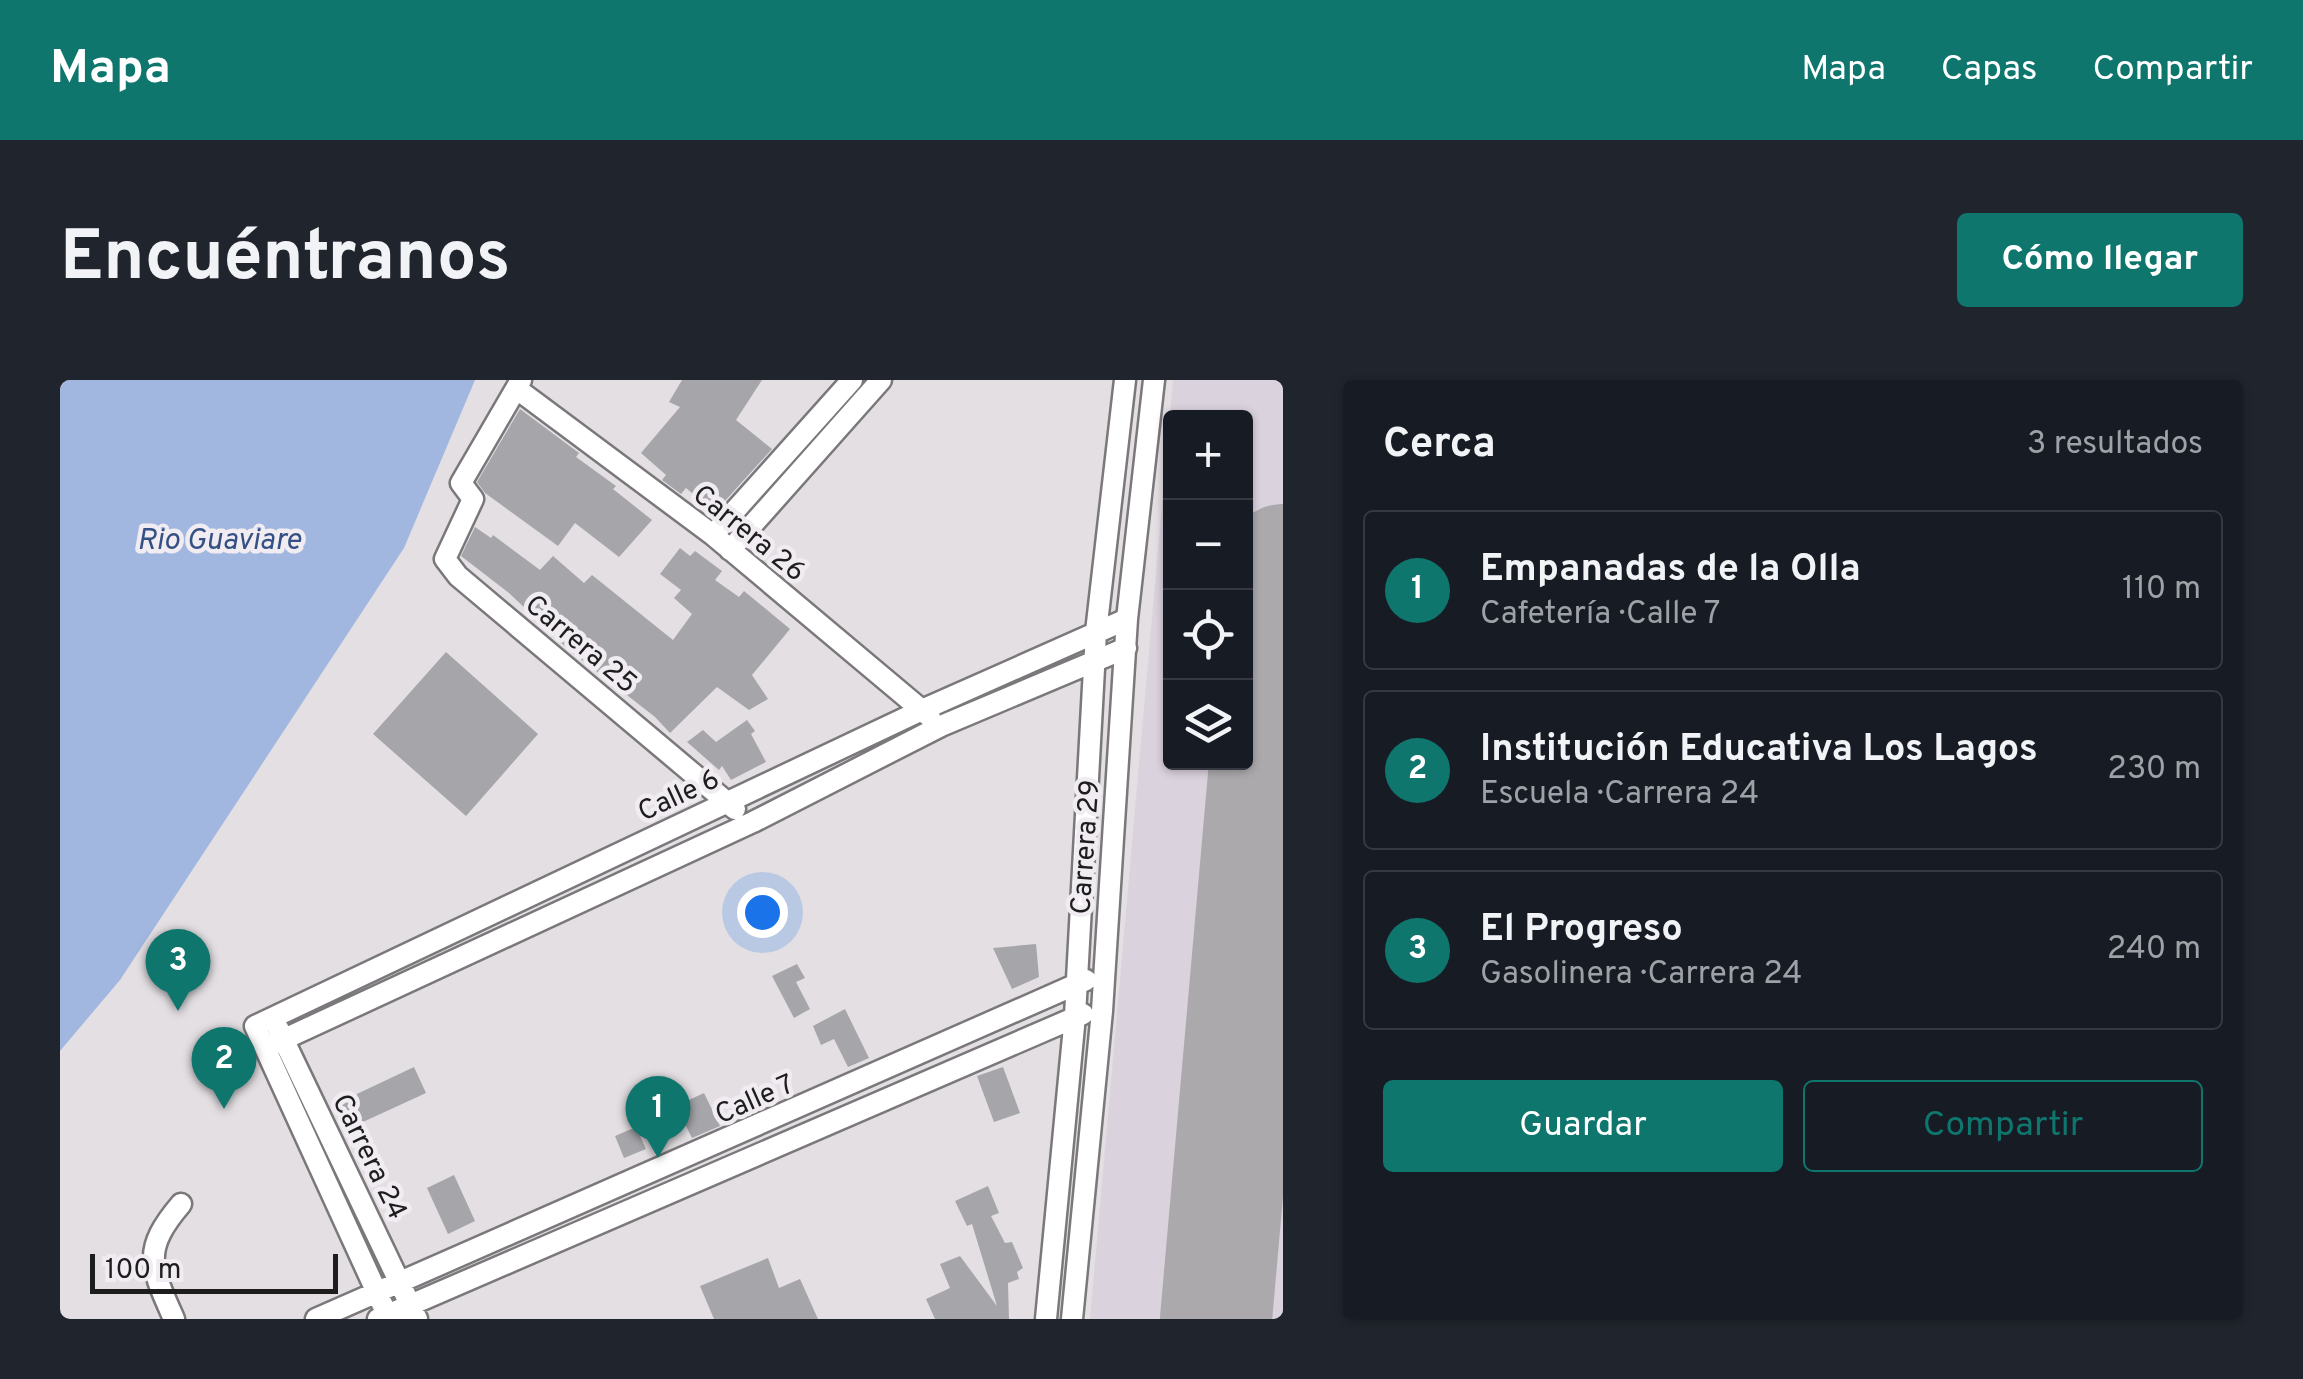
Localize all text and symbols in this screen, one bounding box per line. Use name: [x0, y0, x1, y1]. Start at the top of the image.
text: Mapa: [50, 40, 171, 100]
text: Mapa: [1801, 48, 1886, 92]
text: Capas: [1941, 48, 2037, 92]
text: Compartir: [2092, 48, 2253, 92]
button: Cómo llegar: [1957, 213, 2243, 307]
text: Encuéntranos: [60, 216, 510, 305]
map controls: [1163, 410, 1253, 770]
button: +: [1163, 410, 1253, 500]
text: Cerca: [1383, 419, 1496, 472]
text: 3 resultados: [2027, 425, 2203, 465]
street label: Carrera 26: [684, 478, 812, 591]
button: −: [1163, 500, 1253, 590]
water label: Rio Guaviare: [137, 523, 302, 560]
text: Empanadas de la Olla: [1480, 546, 1861, 595]
text: 1: [1411, 570, 1424, 610]
text: 110 m: [2122, 570, 2201, 610]
street label: Carrera 25: [517, 588, 644, 703]
button: locate: [1163, 590, 1253, 680]
text: Cafetería · Calle 7: [1480, 595, 1721, 635]
button: layers: [1163, 680, 1253, 770]
text: Institución Educativa Los Lagos: [1480, 726, 2038, 775]
text: 2: [1408, 750, 1427, 790]
text: 230 m: [2107, 750, 2201, 790]
street label: Calle 6: [633, 762, 726, 831]
text: Escuela · Carrera 24: [1480, 775, 1759, 815]
street label: Carrera 29: [1064, 779, 1110, 916]
your location: [737, 887, 788, 938]
text: El Progreso: [1480, 906, 1683, 955]
pin: 3: [146, 928, 210, 1011]
text: 3: [1408, 930, 1427, 970]
text: 240 m: [2107, 930, 2201, 970]
text: Gasolinera · Carrera 24: [1480, 955, 1802, 995]
pin: 2: [192, 1026, 256, 1109]
street label: Calle 7: [710, 1067, 800, 1134]
pin: 1: [626, 1076, 690, 1158]
button: Guardar: [1383, 1080, 1783, 1172]
button: Compartir: [1803, 1080, 2203, 1172]
street label: Carrera 24: [322, 1089, 414, 1226]
scale bar: [90, 1249, 338, 1294]
text: 100 m: [105, 1253, 181, 1289]

